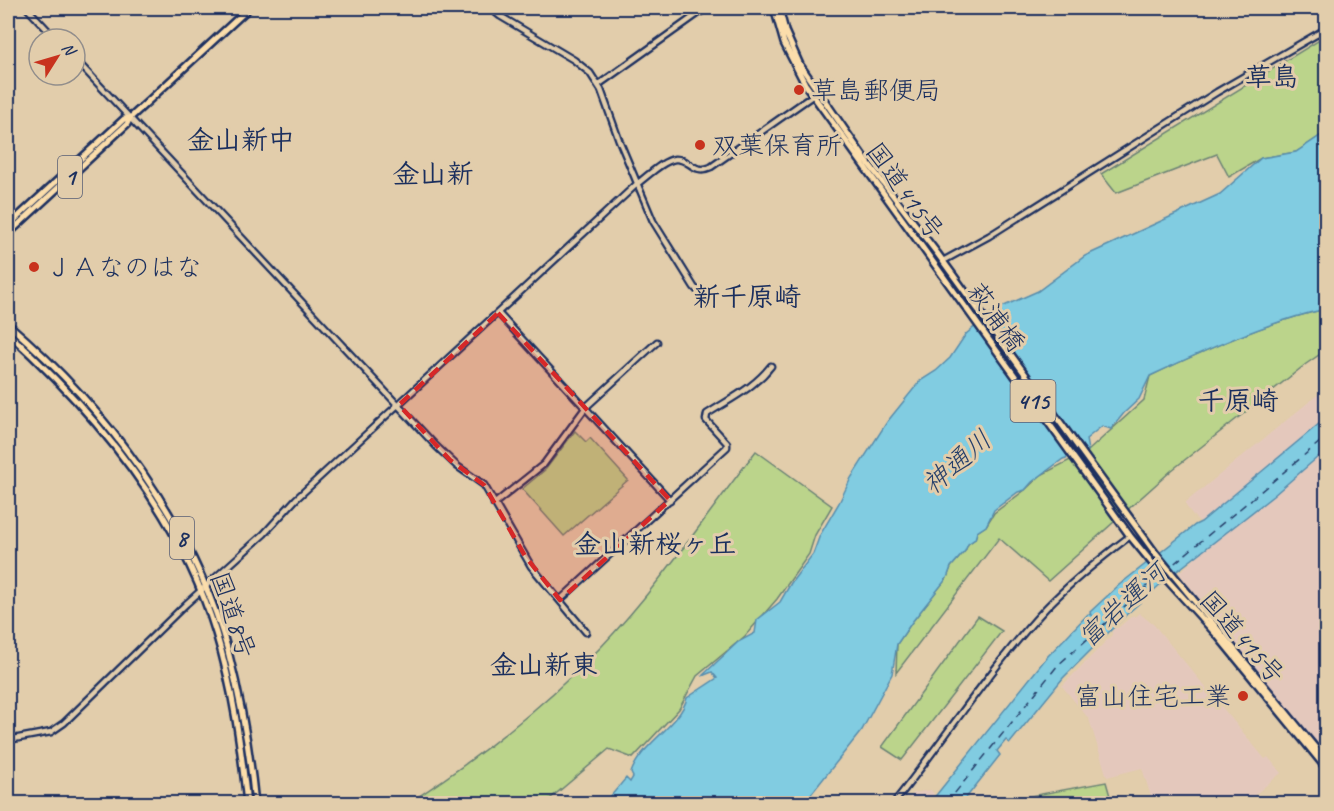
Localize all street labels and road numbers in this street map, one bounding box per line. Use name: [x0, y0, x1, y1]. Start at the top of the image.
street label: 国道415号: [858, 136, 952, 246]
road number: 1: [58, 156, 82, 198]
street label: 萩浦橋: [960, 276, 1032, 358]
road number: 415: [1010, 380, 1056, 422]
road number: 8: [170, 517, 194, 559]
street label: 国道8号: [203, 567, 263, 663]
street label: 国道415号: [1192, 583, 1292, 691]

